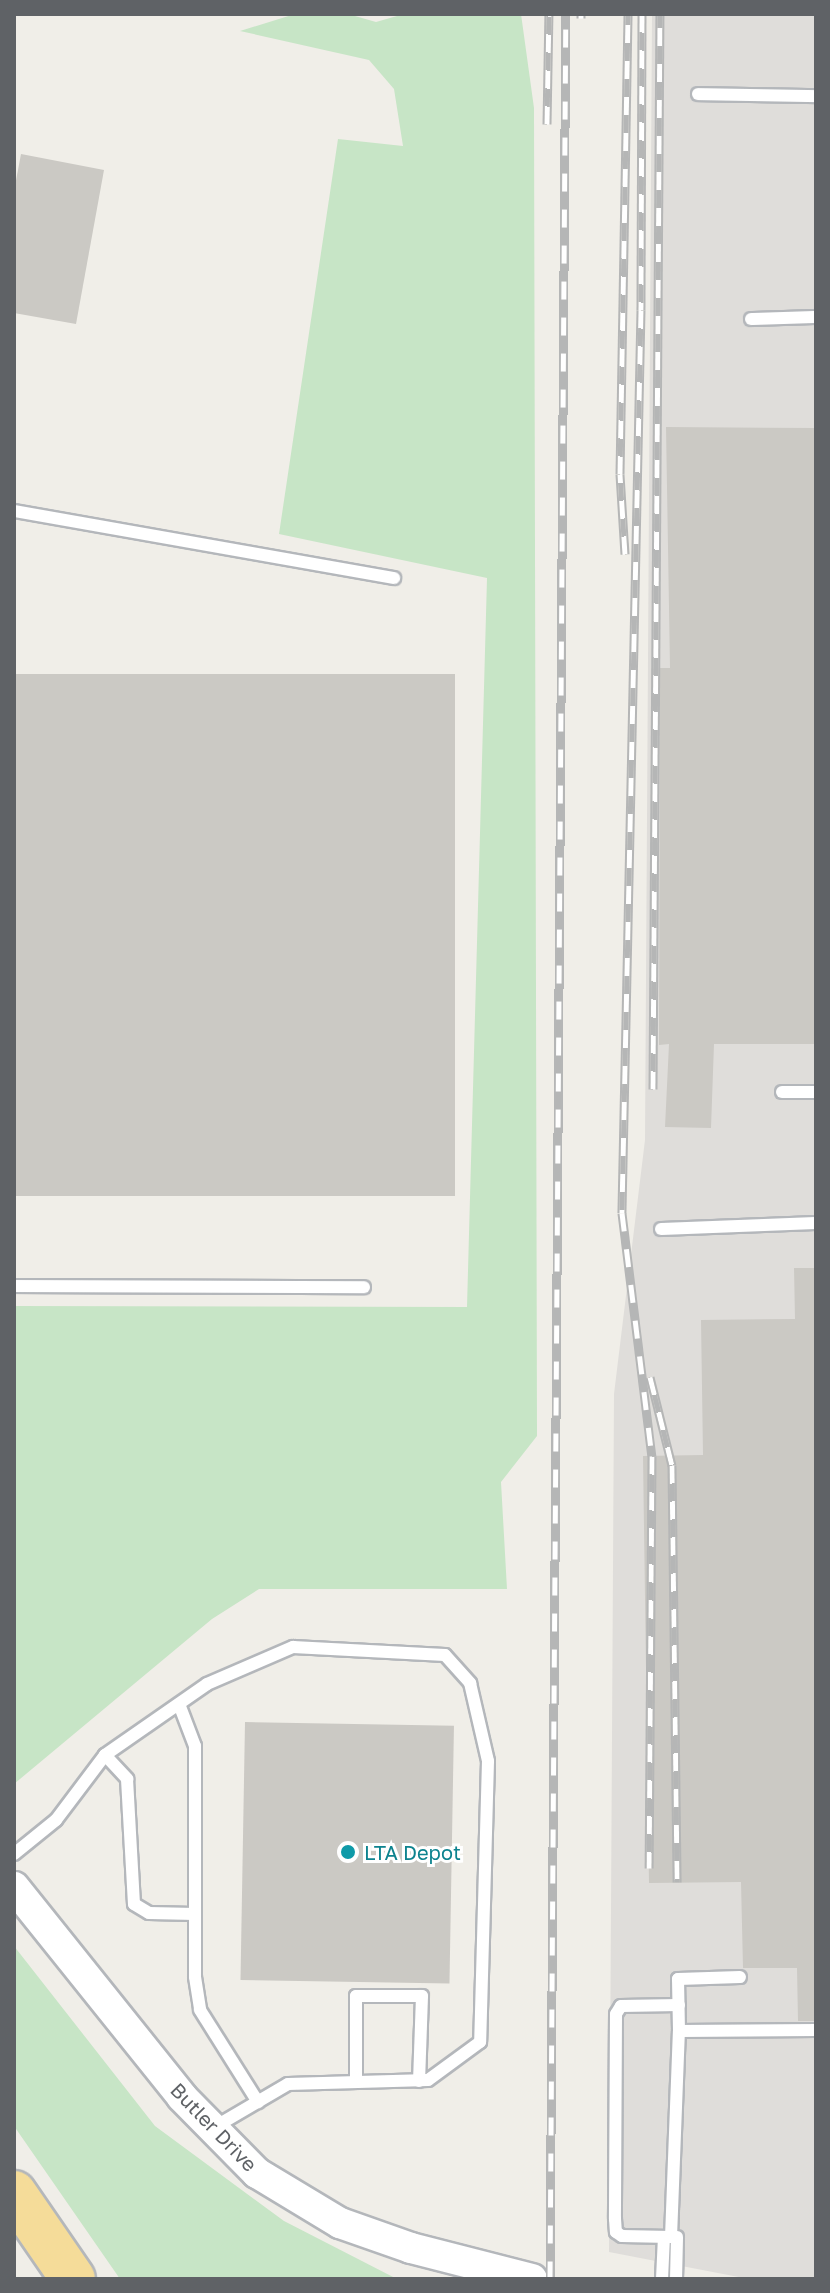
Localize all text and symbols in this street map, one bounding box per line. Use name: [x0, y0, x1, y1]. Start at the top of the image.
place label: LTA Depot: [364, 1840, 461, 1864]
marker: LTA Depot: [339, 1843, 357, 1861]
street label: Butler Drive: [166, 2078, 262, 2176]

